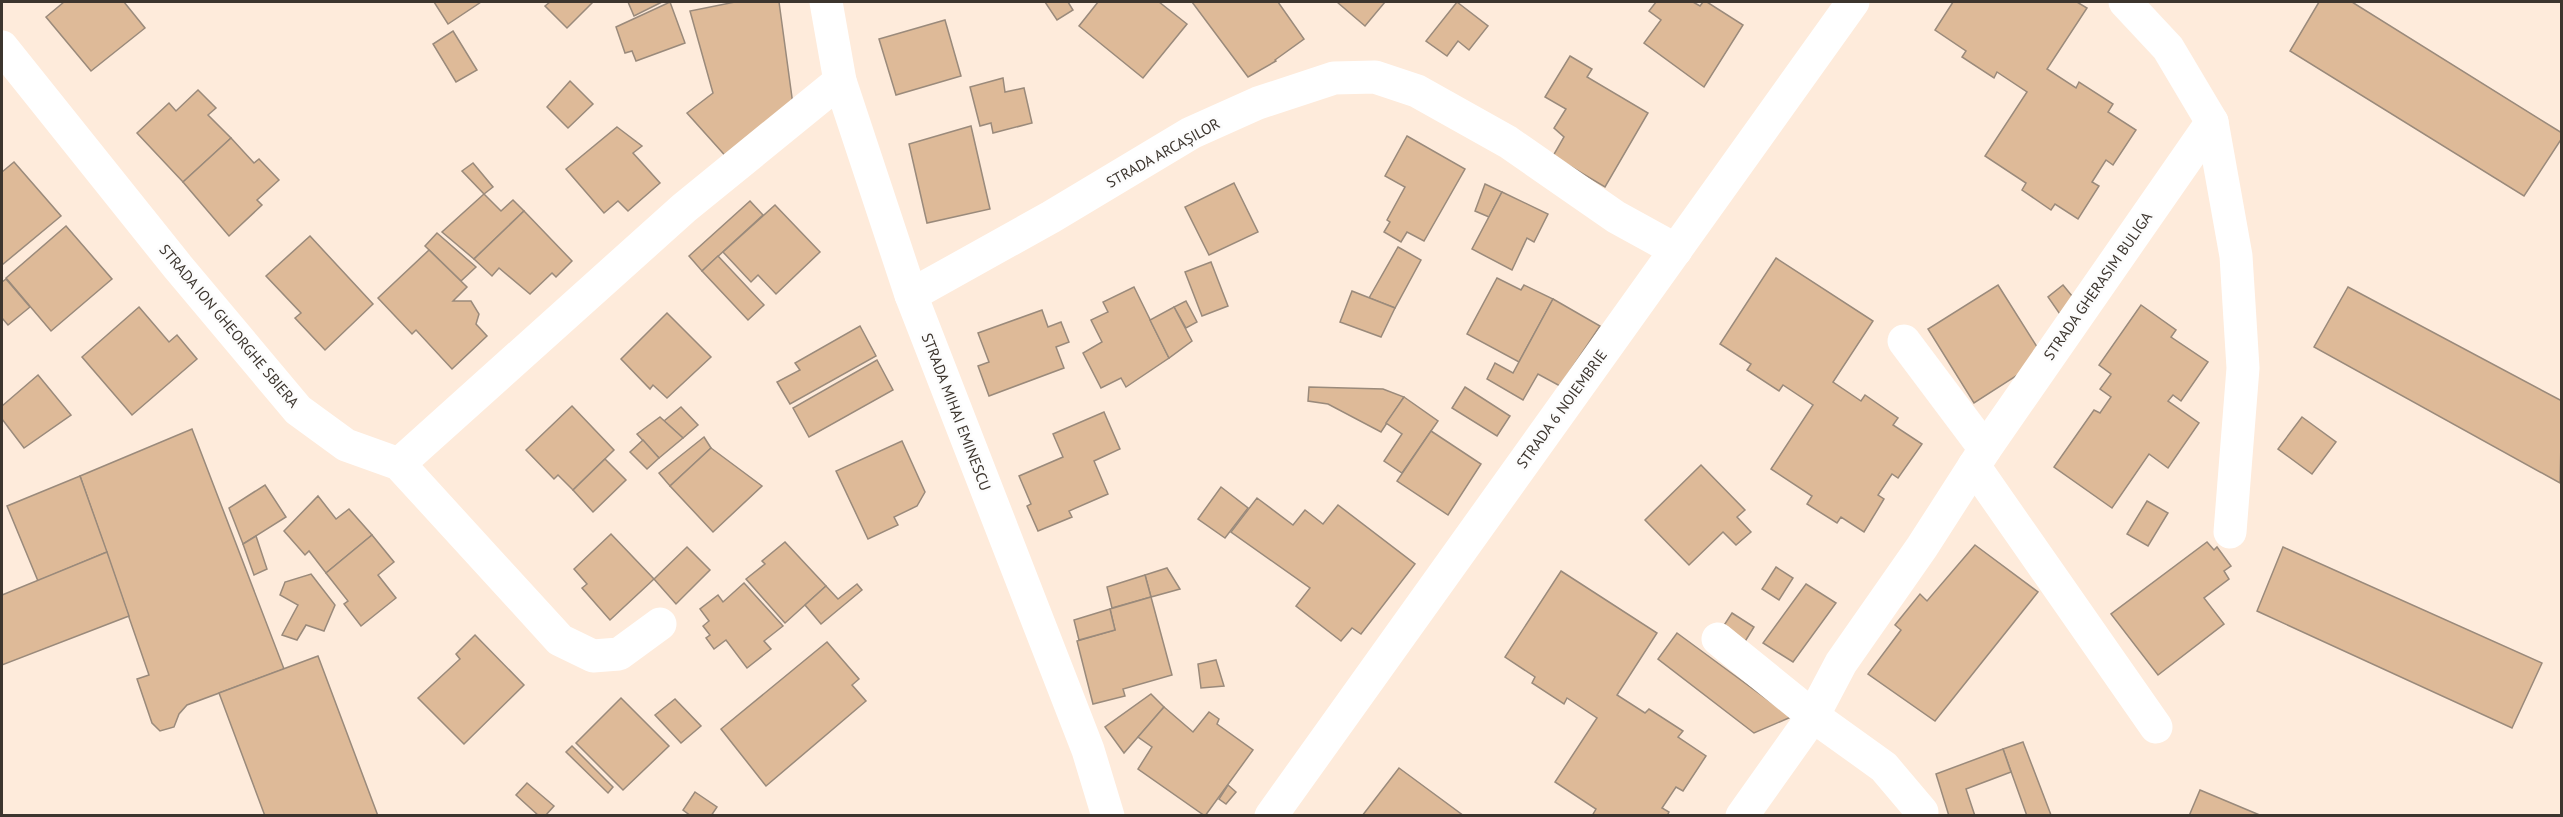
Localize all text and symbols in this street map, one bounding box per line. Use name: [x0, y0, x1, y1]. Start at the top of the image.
street label: STRADA ARCAȘILOR: [1103, 113, 1223, 192]
street label: STRADA GHERASIM BULIGA: [2039, 208, 2156, 364]
street label: STRADA ION GHEORGHE SBIERA: [155, 240, 303, 411]
street label: STRADA MIHAI EMINESCU: [918, 330, 995, 493]
street label: STRADA 6 NOIEMBRIE: [1512, 346, 1611, 472]

